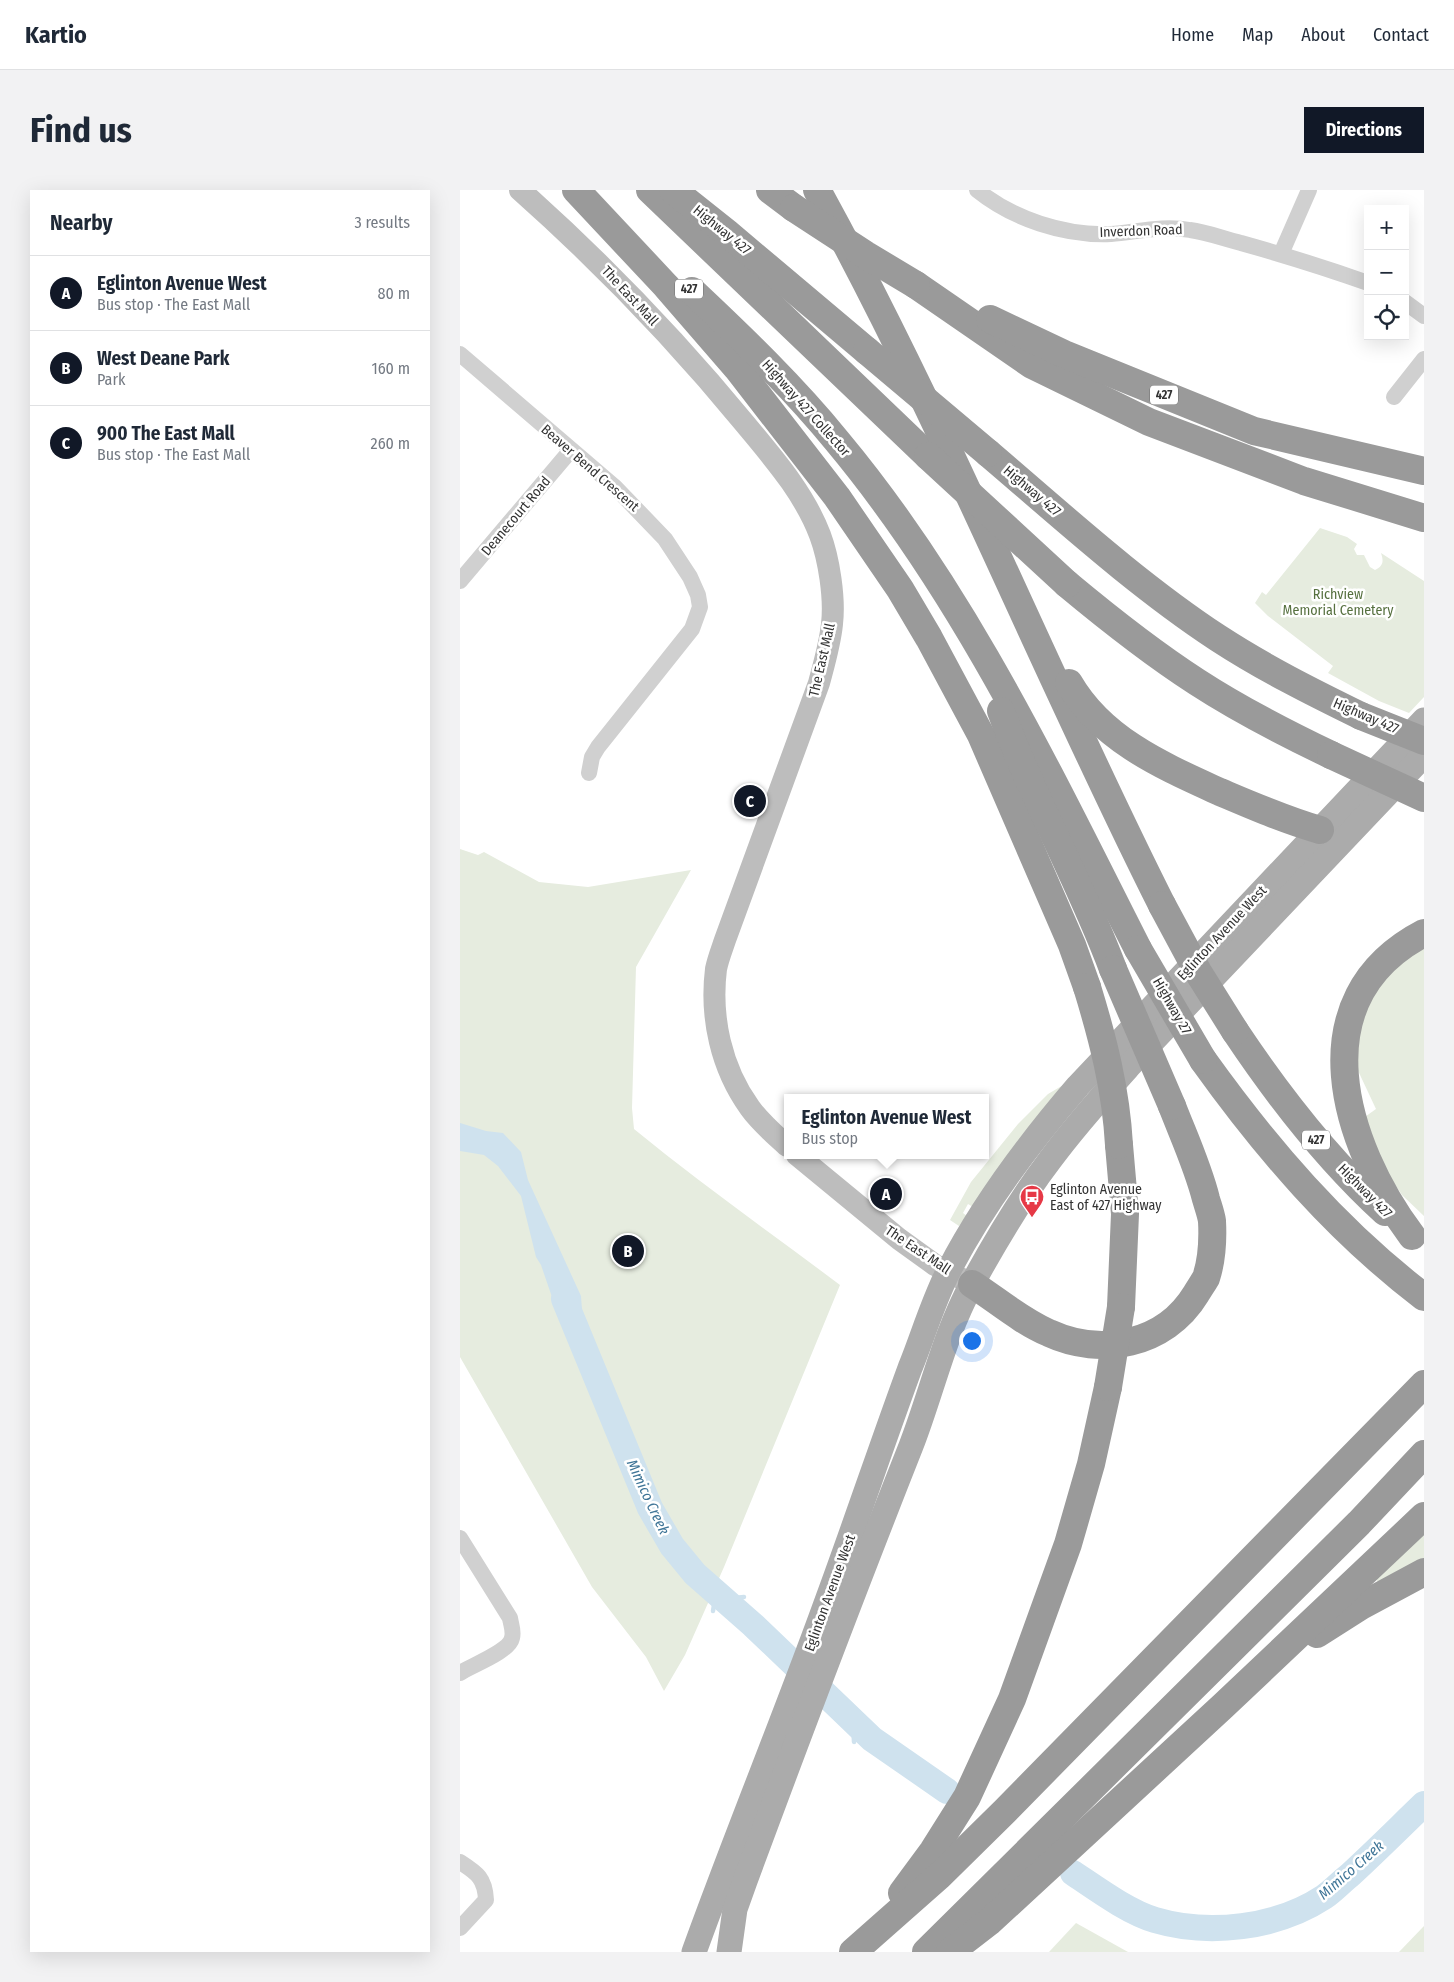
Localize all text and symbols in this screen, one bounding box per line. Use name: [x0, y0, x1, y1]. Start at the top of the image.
text: Kartio: [25, 21, 87, 49]
text: Home: [1171, 24, 1214, 46]
text: Map: [1242, 24, 1273, 46]
text: About: [1301, 24, 1345, 46]
text: Contact: [1373, 24, 1429, 46]
button: Directions: [1304, 107, 1424, 153]
text: Find us: [30, 109, 132, 151]
street label: Highway 427: [690, 202, 755, 259]
map controls: [1364, 205, 1409, 340]
button: +: [1364, 205, 1409, 250]
text: Nearby: [50, 210, 112, 236]
text: 3 results: [354, 213, 410, 232]
street label: Inverdon Road: [1099, 221, 1183, 241]
button: −: [1364, 250, 1409, 295]
street label: The East Mall: [598, 263, 662, 329]
text: Eglinton Avenue West: [97, 272, 267, 295]
road number: 427: [675, 280, 703, 298]
text: A: [62, 284, 70, 303]
text: 80 m: [378, 284, 410, 303]
text: Bus stop · The East Mall: [97, 295, 250, 314]
button: locate: [1364, 295, 1409, 340]
text: West Deane Park: [97, 347, 229, 370]
street label: Highway 427 Collector: [758, 356, 854, 460]
text: B: [62, 359, 70, 378]
text: 160 m: [371, 359, 410, 378]
text: Park: [97, 370, 125, 389]
road number: 427: [1150, 386, 1178, 404]
street label: Beaver Bend Crescent: [538, 421, 643, 515]
text: 900 The East Mall: [97, 422, 235, 445]
text: C: [62, 434, 70, 453]
text: 260 m: [371, 434, 410, 453]
text: Bus stop · The East Mall: [97, 445, 250, 464]
street label: Highway 427: [1000, 462, 1064, 520]
street label: Deanecourt Road: [478, 473, 554, 559]
park label: Richview Memorial Cemetery: [1283, 586, 1394, 619]
street label: The East Mall: [805, 621, 839, 699]
street label: Highway 427: [1331, 695, 1402, 738]
pin: C: [734, 782, 766, 820]
street label: Eglinton Avenue West: [1174, 882, 1270, 984]
street label: Highway 27: [1149, 975, 1195, 1038]
popup: [784, 1094, 989, 1159]
text: Eglinton Avenue West: [802, 1106, 971, 1129]
text: Bus stop: [802, 1129, 858, 1148]
road number: 427: [1302, 1130, 1330, 1150]
street label: Highway 427: [1334, 1160, 1396, 1222]
pin: A: [870, 1175, 902, 1213]
place label: Eglinton Avenue East of 427 Highway: [1050, 1181, 1162, 1214]
bus stop icon: Eglinton Avenue East of 427 Highway: [1019, 1184, 1045, 1218]
street label: The East Mall: [882, 1222, 954, 1278]
pin: B: [612, 1232, 644, 1270]
your location: [959, 1328, 985, 1354]
water label: Mimico Creek: [623, 1457, 673, 1538]
street label: Eglinton Avenue West: [801, 1532, 859, 1654]
water label: Mimico Creek: [1315, 1836, 1388, 1903]

